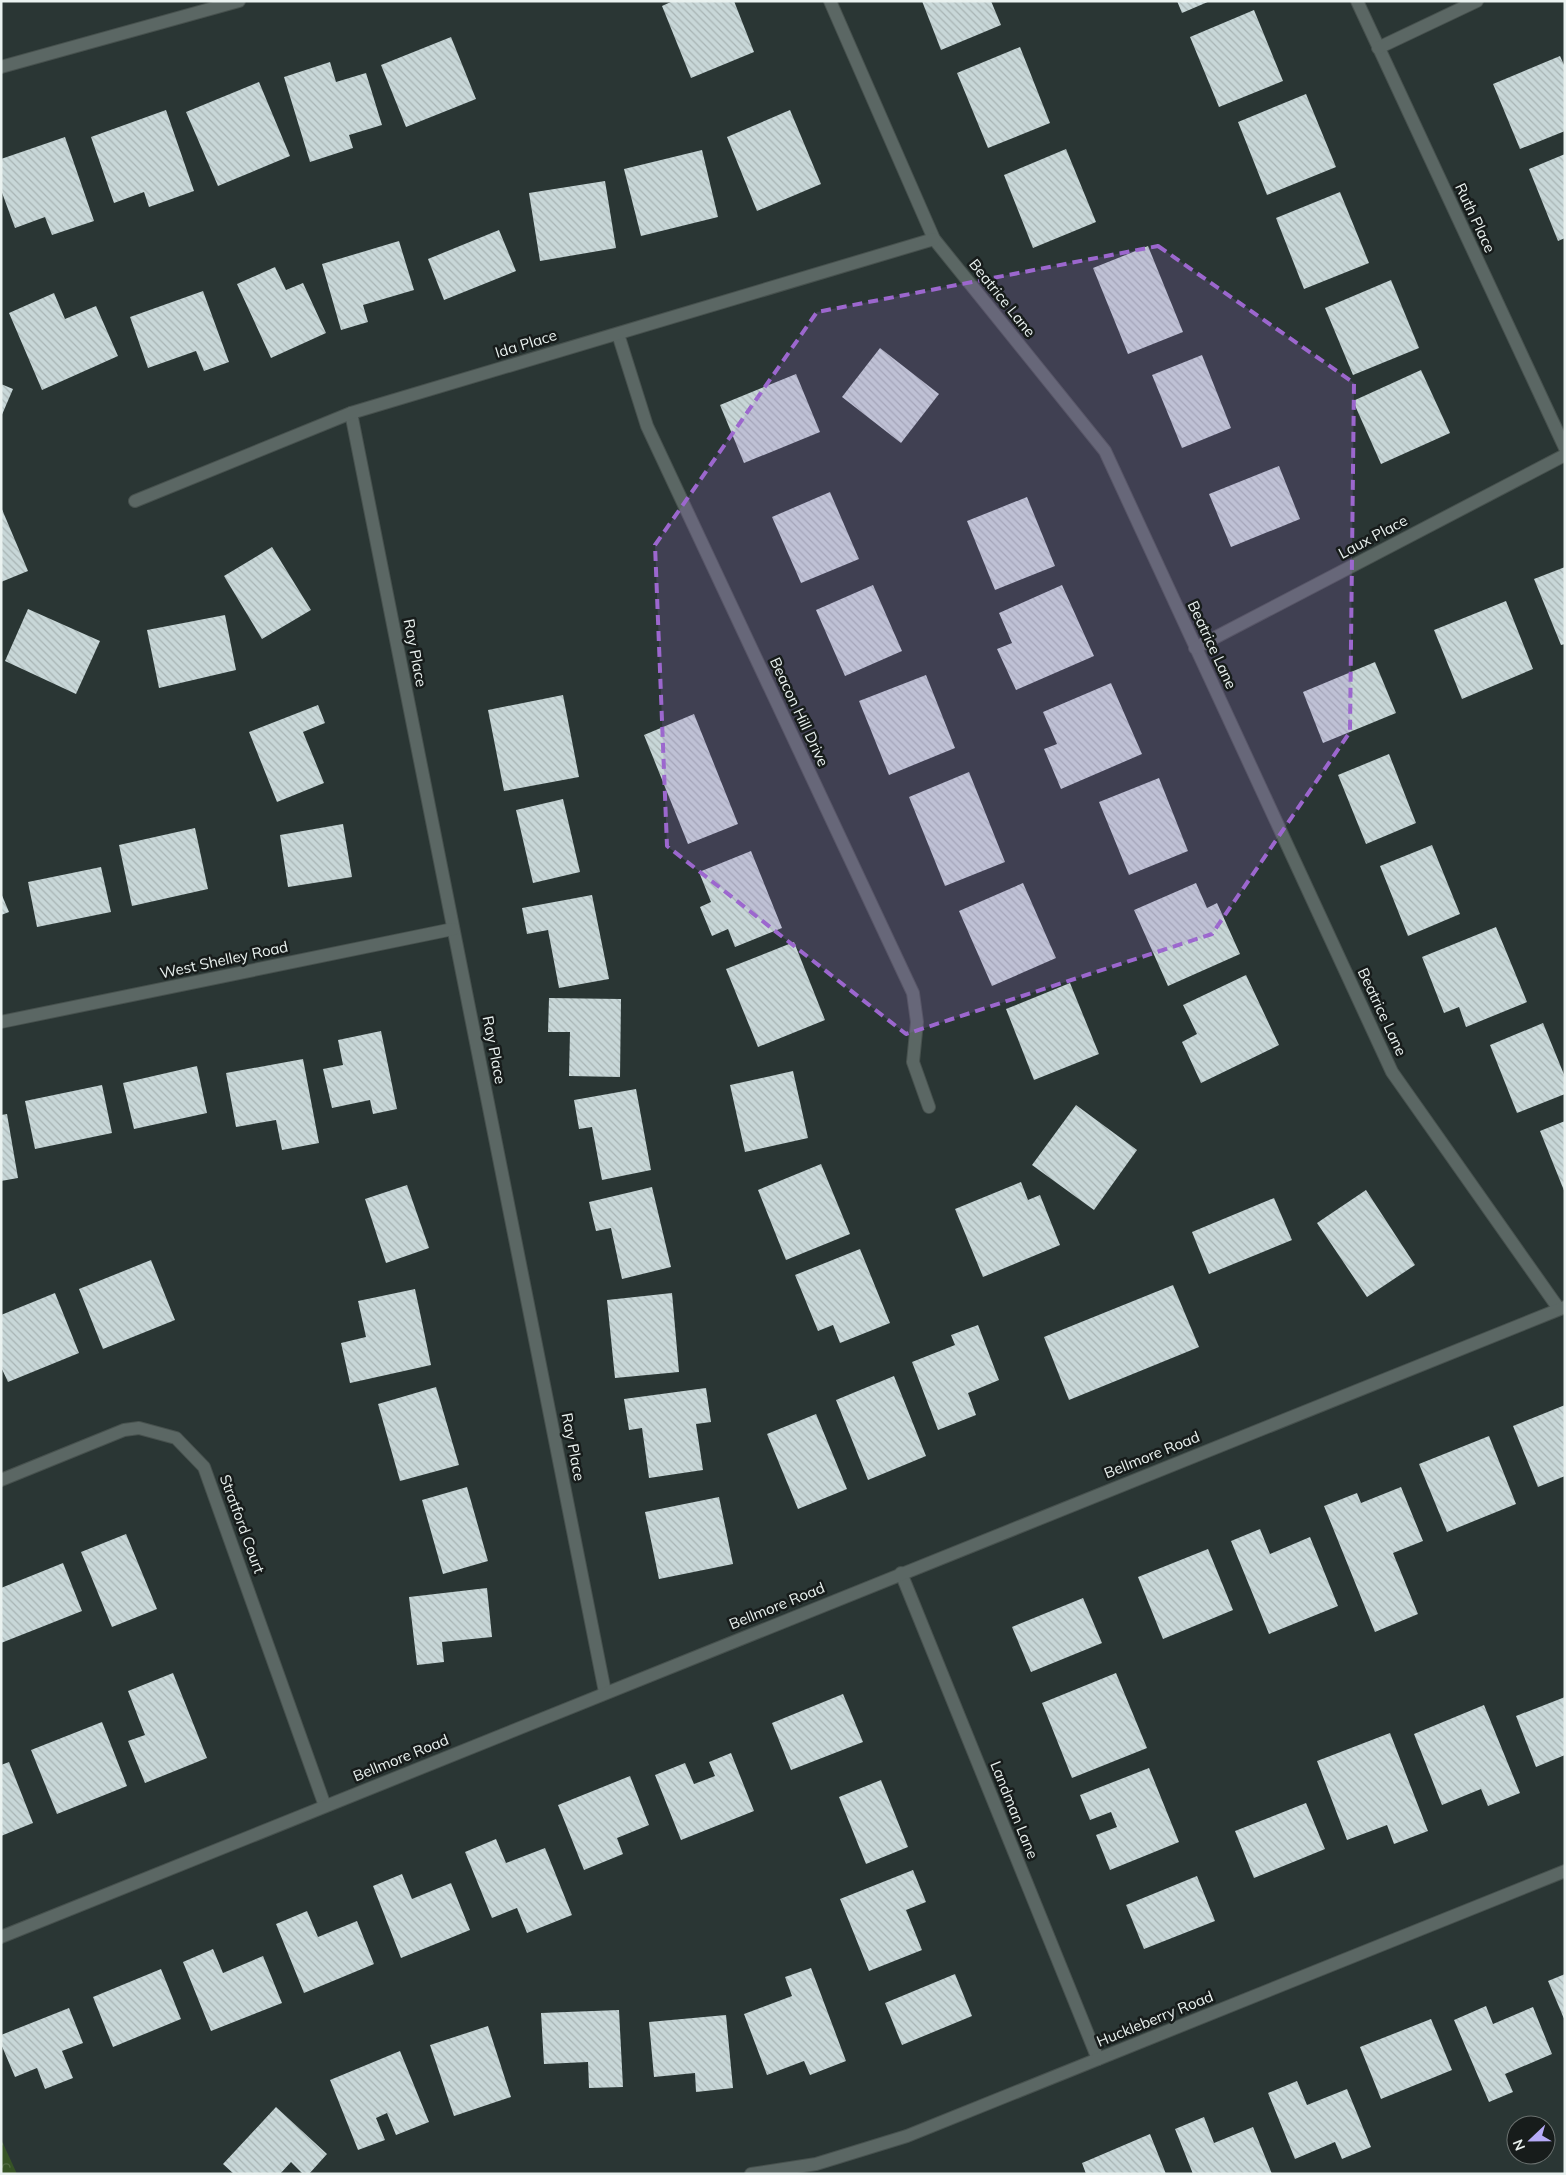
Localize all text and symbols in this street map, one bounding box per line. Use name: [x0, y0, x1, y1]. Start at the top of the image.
street label: Ruth Place: [1451, 180, 1500, 256]
street label: Beatrice Lane: [965, 255, 1040, 341]
street label: Ida Place: [493, 325, 559, 362]
street label: Laux Place: [1335, 510, 1411, 563]
street label: Beatrice Lane: [1184, 598, 1241, 692]
street label: Ray Place: [400, 617, 431, 689]
street label: Beacon Hill Drive: [766, 654, 833, 769]
street label: West Shelley Road: [158, 937, 290, 982]
street label: Beatrice Lane: [1354, 965, 1411, 1059]
street label: Ray Place: [479, 1014, 510, 1086]
street label: Ray Place: [558, 1411, 589, 1483]
street label: Bellmore Road: [1101, 1427, 1202, 1482]
street label: Stratford Court: [216, 1472, 269, 1576]
street label: Bellmore Road: [726, 1578, 827, 1633]
street label: Bellmore Road: [350, 1730, 451, 1785]
street label: Landman Lane: [986, 1758, 1043, 1862]
street label: Huckleberry Road: [1094, 1986, 1216, 2051]
north arrow: [1506, 2115, 1556, 2165]
text: N: [1509, 2137, 1529, 2153]

